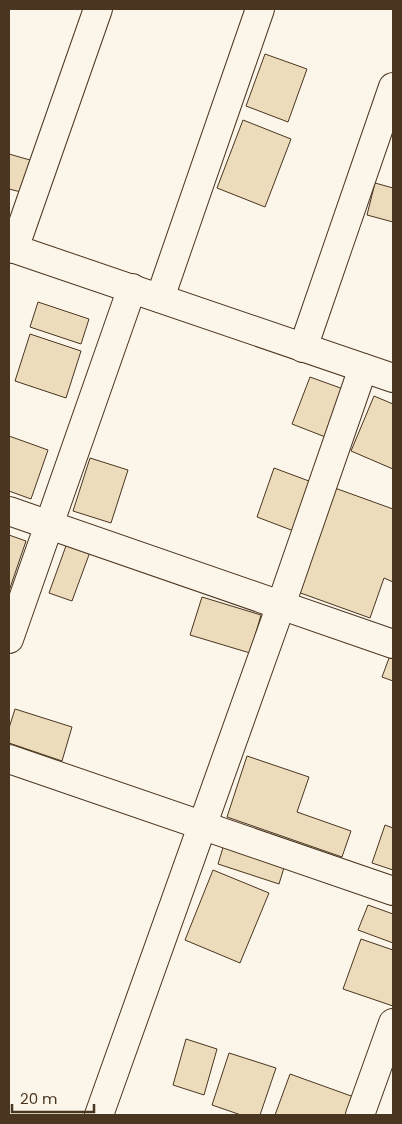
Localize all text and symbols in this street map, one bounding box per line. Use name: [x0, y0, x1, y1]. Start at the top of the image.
scale bar: [12, 1082, 95, 1114]
text: 20 m: [20, 1088, 58, 1109]

